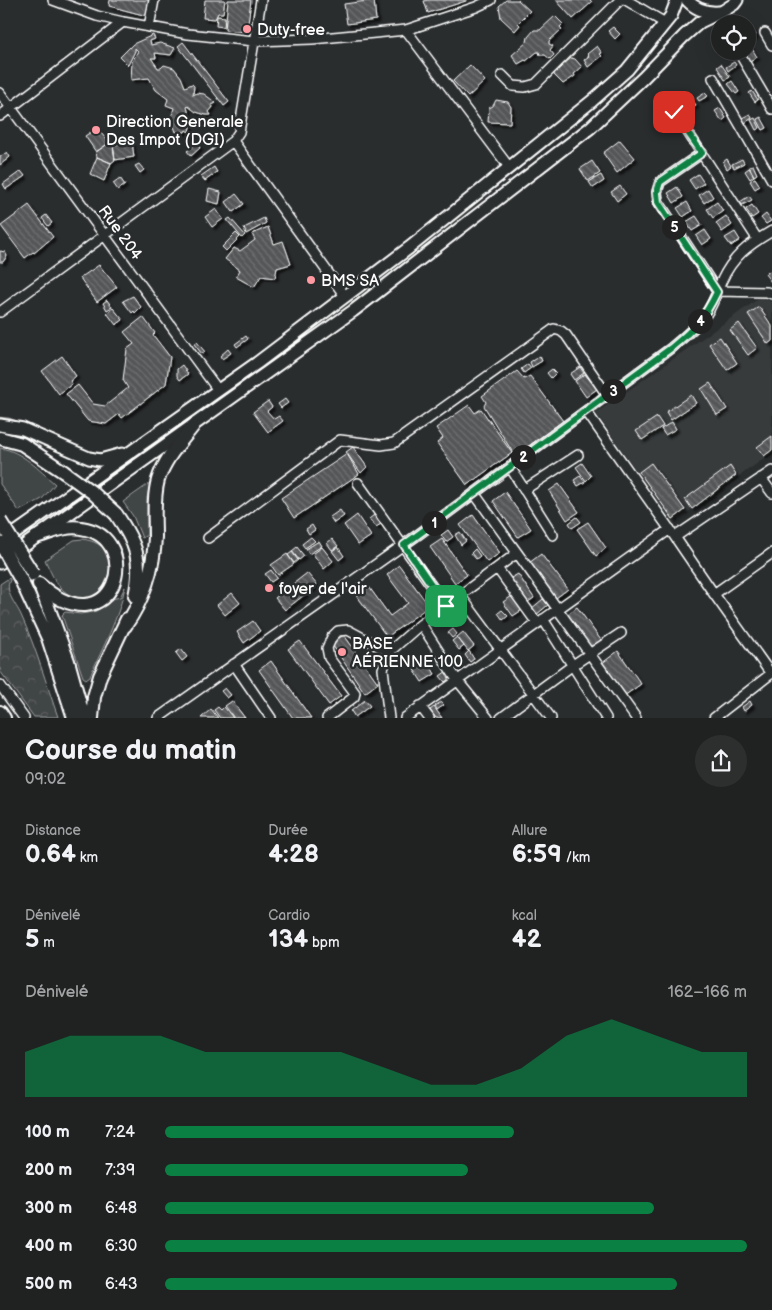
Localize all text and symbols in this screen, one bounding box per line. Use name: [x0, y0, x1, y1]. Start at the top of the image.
map controls: [711, 15, 756, 60]
button: locate: [711, 15, 756, 60]
place label: Duty-free: [257, 21, 325, 40]
marker: Duty-free: [241, 23, 253, 35]
pin: [653, 91, 695, 133]
icon: check: [660, 98, 688, 126]
place label: Direction Generale Des Impot (DGI): [106, 113, 244, 150]
marker: Direction Generale Des Impot (DGI): [90, 124, 102, 136]
street label: Rue 204: [94, 202, 146, 264]
pin: 5: [662, 214, 686, 240]
text: 5: [670, 219, 679, 236]
place label: BMS SA: [321, 272, 379, 291]
marker: BMS SA: [305, 274, 317, 286]
pin: 4: [688, 308, 712, 334]
text: 4: [696, 313, 705, 330]
pin: 3: [600, 378, 626, 404]
text: 3: [609, 383, 618, 400]
pin: 2: [510, 444, 536, 470]
text: 2: [519, 449, 528, 466]
pin: 1: [422, 510, 446, 536]
text: 1: [432, 515, 437, 532]
place label: foyer de l'air: [279, 580, 367, 599]
marker: foyer de l'air: [263, 582, 275, 594]
pin: [425, 585, 467, 627]
icon: arrive: [432, 592, 460, 620]
place label: BASE AÉRIENNE 100: [352, 635, 463, 672]
marker: BASE AÉRIENNE 100: [336, 646, 348, 658]
text: Course du matin: [25, 734, 237, 767]
button: share: [695, 735, 747, 787]
text: 09:02: [25, 770, 66, 789]
text: Distance: [25, 822, 81, 839]
text: Durée: [268, 822, 308, 839]
text: Allure: [512, 822, 547, 839]
text: 0.64: [25, 839, 76, 870]
text: 4:28: [268, 839, 319, 870]
text: 6:59: [512, 839, 562, 870]
text: km: [76, 849, 98, 866]
text: /km: [562, 849, 590, 866]
text: Dénivelé: [25, 907, 80, 924]
text: Cardio: [268, 907, 310, 924]
text: kcal: [512, 907, 537, 924]
text: 5: [25, 924, 39, 955]
text: 134: [268, 924, 308, 955]
text: 42: [512, 924, 541, 955]
text: m: [39, 934, 55, 951]
text: bpm: [308, 934, 340, 951]
text: Dénivelé: [25, 983, 88, 1002]
text: 162–166 m: [668, 983, 747, 1002]
text: 100 m: [25, 1123, 70, 1142]
text: 7:24: [105, 1123, 135, 1142]
text: 200 m: [25, 1161, 72, 1180]
text: 7:39: [105, 1161, 135, 1180]
text: 300 m: [25, 1199, 72, 1218]
text: 6:48: [105, 1199, 137, 1218]
text: 400 m: [25, 1237, 72, 1256]
text: 6:30: [105, 1237, 137, 1256]
text: 500 m: [25, 1275, 72, 1294]
text: 6:43: [105, 1275, 138, 1294]

